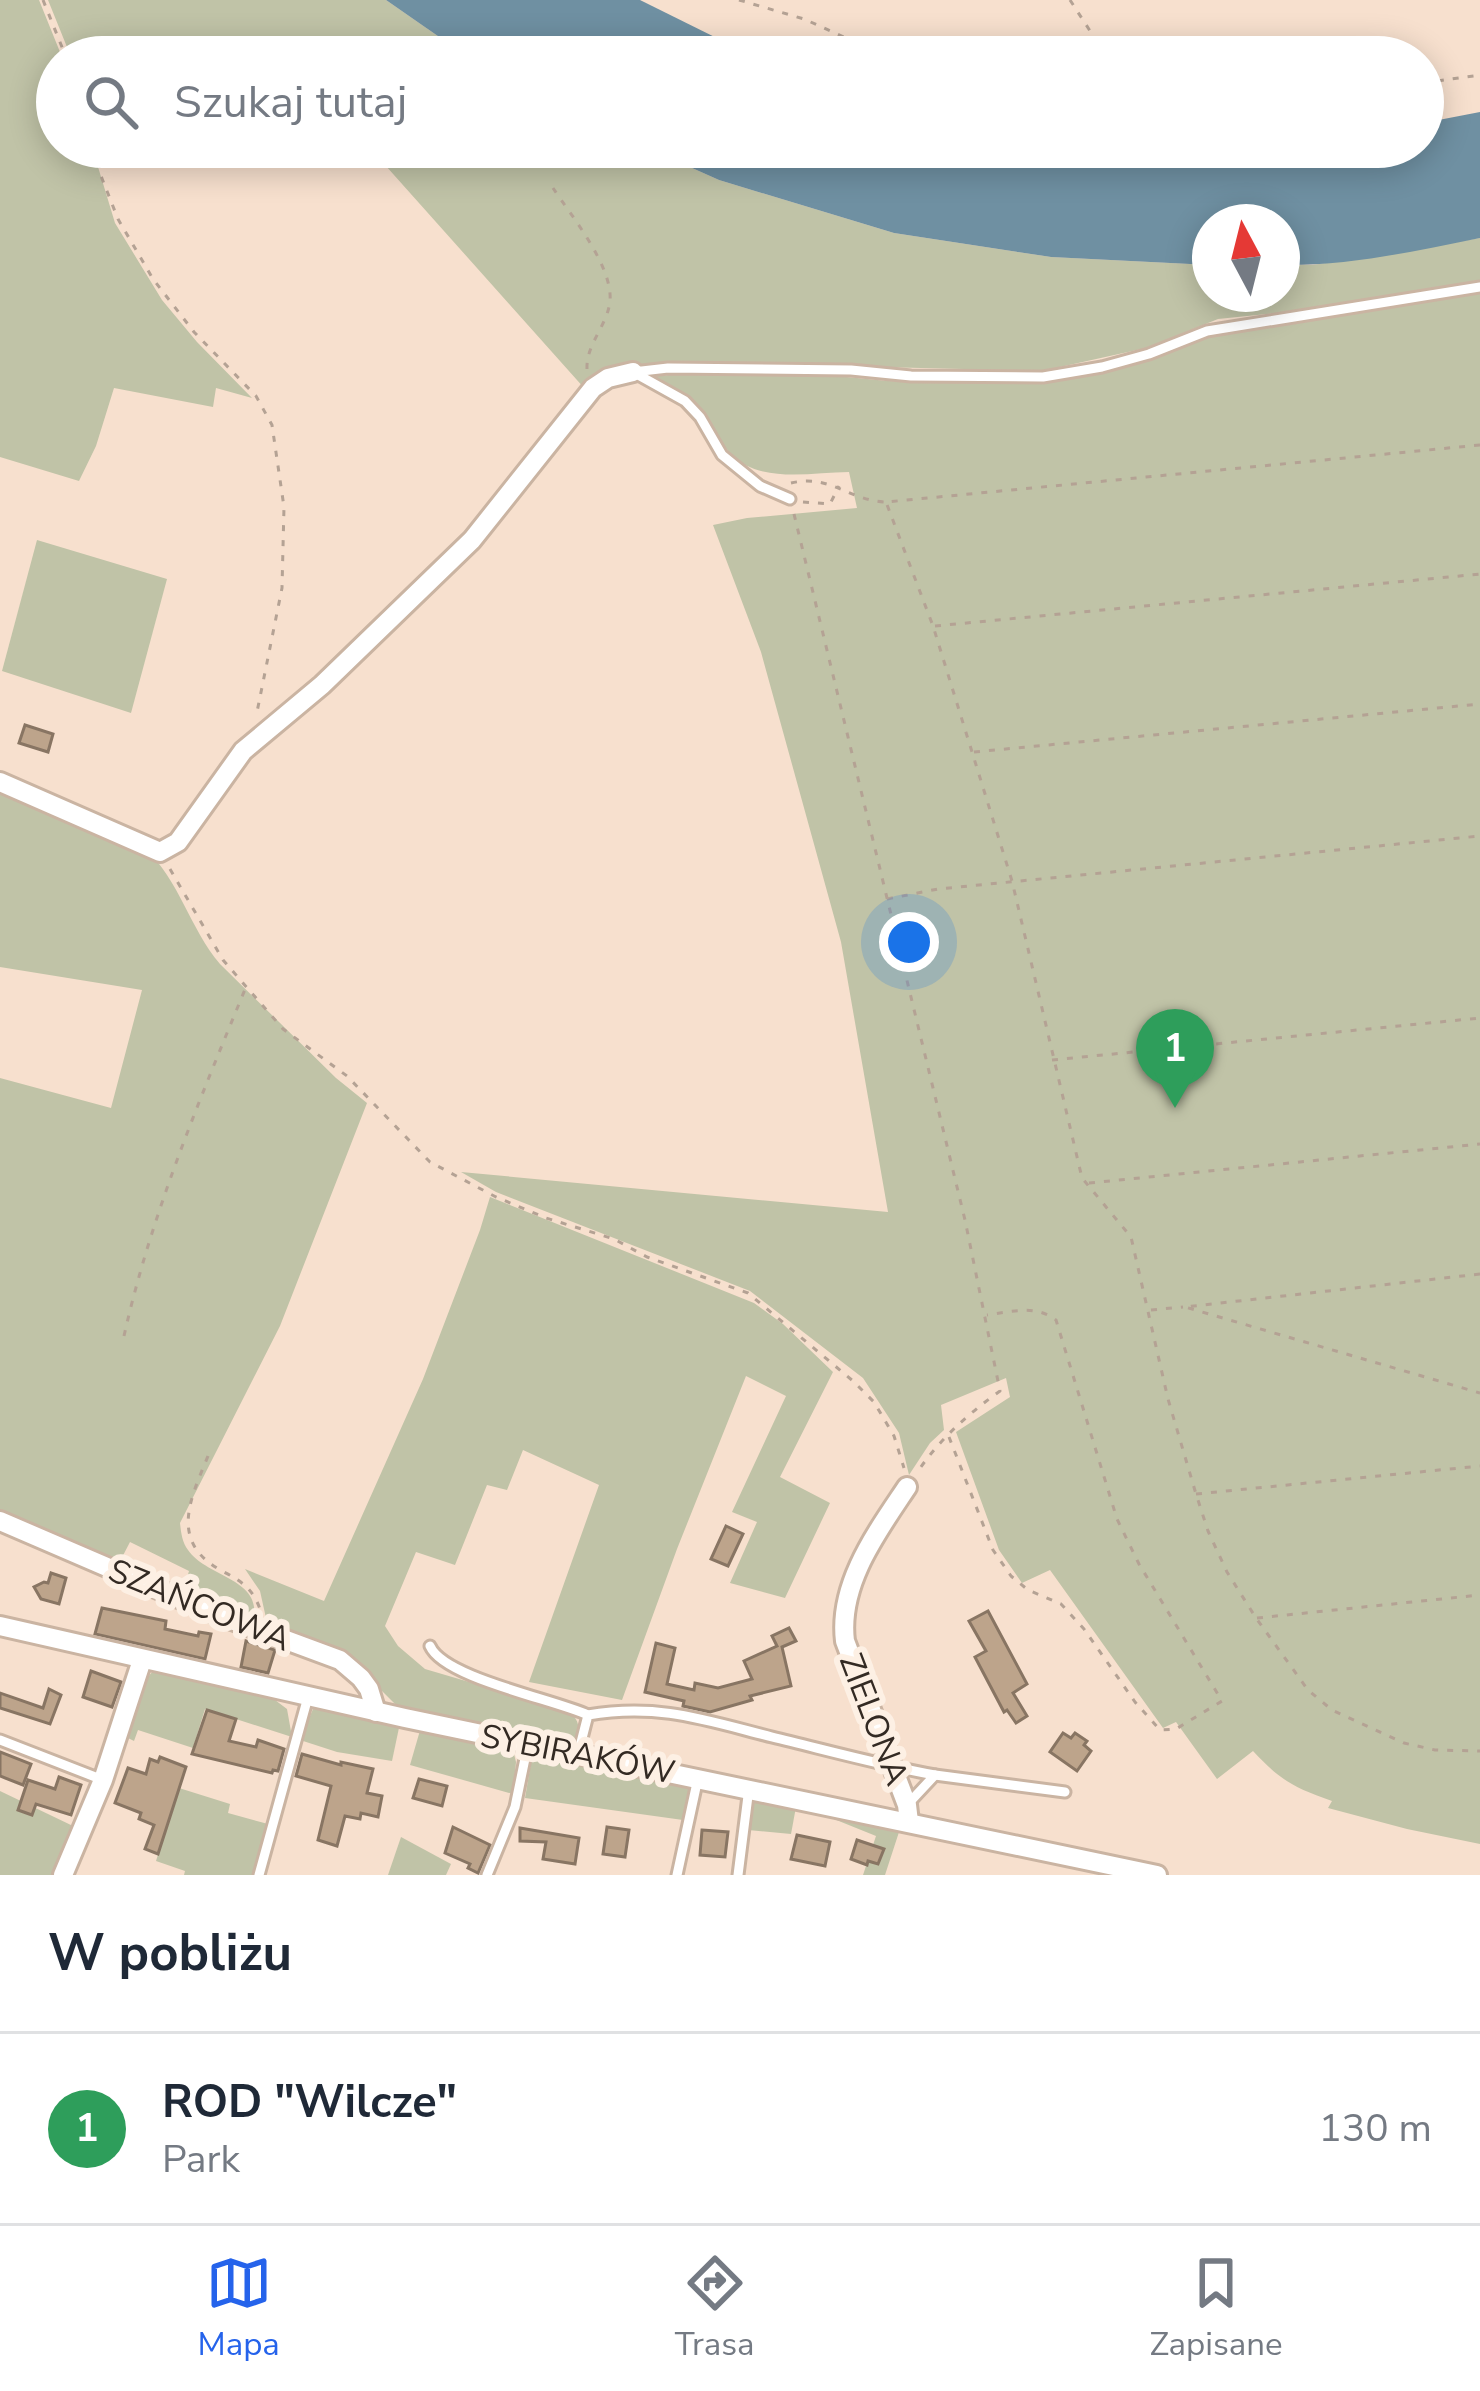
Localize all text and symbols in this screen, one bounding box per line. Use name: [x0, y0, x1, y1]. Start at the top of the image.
search box: [36, 36, 1444, 168]
icon: search: [78, 69, 144, 135]
text: Szukaj tutaj: [174, 72, 407, 133]
north arrow: [1192, 204, 1300, 312]
your location: [879, 912, 939, 972]
pin: 1: [1136, 1009, 1214, 1108]
street label: SZAŃCOWA: [102, 1548, 297, 1662]
street label: ZIELONA: [828, 1647, 919, 1792]
street label: SYBIRAKÓW: [477, 1714, 679, 1795]
text: W pobliżu: [48, 1918, 292, 1988]
text: ROD "Wilcze": [162, 2072, 457, 2133]
text: 1: [75, 2102, 99, 2155]
text: 130 m: [1318, 2102, 1432, 2155]
text: Park: [162, 2133, 240, 2186]
tab: Mapa: [197, 2250, 280, 2367]
tab: Trasa: [675, 2250, 755, 2367]
tab: Zapisane: [1149, 2250, 1283, 2367]

